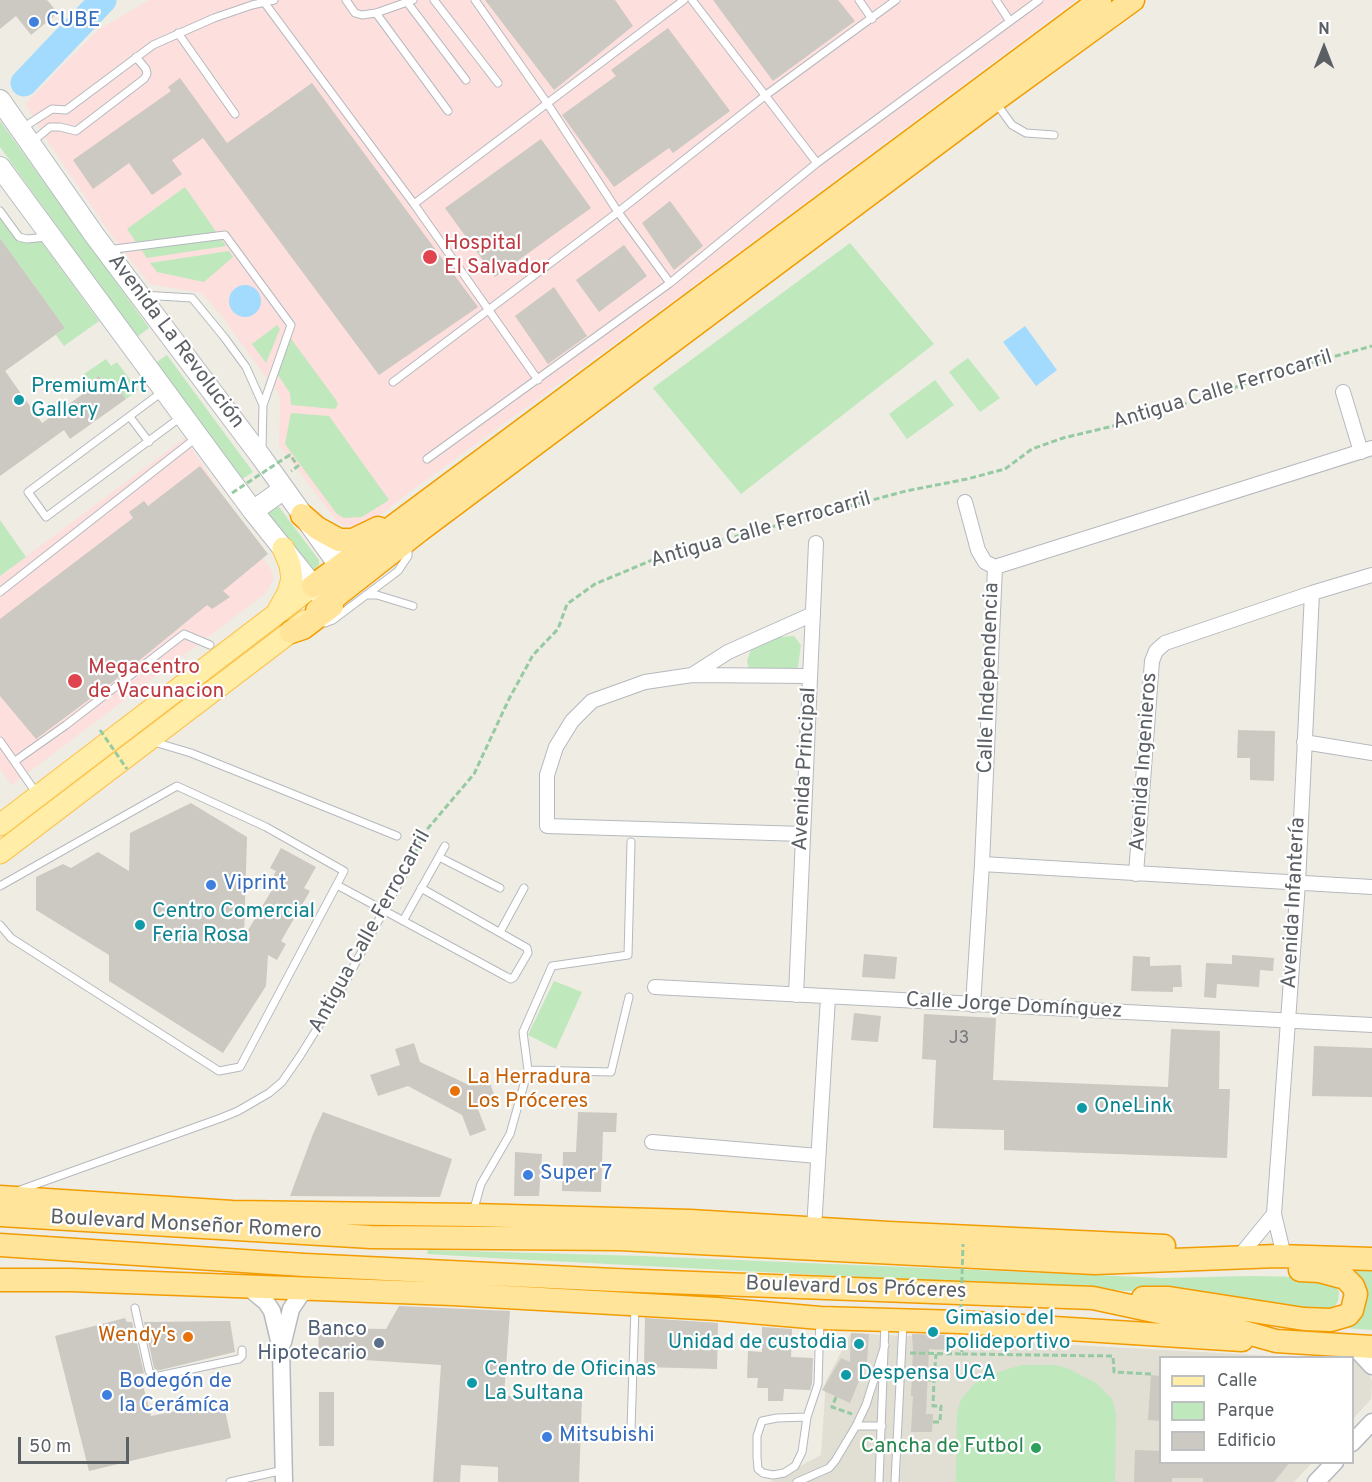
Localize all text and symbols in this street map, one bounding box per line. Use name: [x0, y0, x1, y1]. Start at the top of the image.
place label: CUBE: [46, 9, 100, 35]
marker: CUBE: [27, 15, 41, 29]
north arrow: [1294, 18, 1354, 78]
text: N: [1318, 20, 1330, 40]
place label: Hospital El Salvador: [444, 232, 549, 282]
marker: Hospital El Salvador: [421, 248, 439, 266]
street label: Avenida La Revolución: [101, 250, 249, 434]
street label: Antigua Calle Ferrocarril: [1110, 346, 1336, 436]
place label: PremiumArt Gallery: [31, 375, 147, 425]
marker: PremiumArt Gallery: [12, 393, 26, 407]
street label: Antigua Calle Ferrocarril: [648, 487, 874, 575]
street label: Calle Independencia: [974, 582, 1006, 774]
place label: Megacentro de Vacunacion: [88, 656, 224, 706]
marker: Megacentro de Vacunacion: [66, 672, 84, 690]
street label: Avenida Ingenieros: [1126, 672, 1164, 852]
street label: Avenida Principal: [789, 687, 823, 851]
street label: Avenida Infantería: [1278, 817, 1312, 989]
street label: Antigua Calle Ferrocarril: [305, 826, 437, 1038]
place label: Viprint: [223, 872, 287, 898]
marker: Viprint: [204, 878, 218, 892]
place label: Centro Comercial Feria Rosa: [152, 900, 315, 950]
marker: Centro Comercial Feria Rosa: [133, 918, 147, 932]
street label: Calle Jorge Domínguez: [905, 989, 1123, 1025]
house number: J3: [949, 1028, 969, 1050]
place label: La Herradura Los Próceres: [467, 1066, 591, 1116]
marker: La Herradura Los Próceres: [448, 1084, 462, 1098]
place label: OneLink: [1094, 1095, 1173, 1121]
marker: OneLink: [1075, 1101, 1089, 1115]
place label: Super 7: [540, 1162, 612, 1188]
marker: Super 7: [521, 1168, 535, 1182]
street label: Boulevard Monseñor Romero: [50, 1206, 322, 1246]
street label: Boulevard Los Próceres: [745, 1273, 967, 1305]
place label: Gimasio del polideportivo: [945, 1307, 1071, 1357]
place label: Banco Hipotecario: [257, 1318, 367, 1368]
place label: Wendy's: [98, 1324, 176, 1350]
marker: Gimasio del polideportivo: [926, 1325, 940, 1339]
marker: Wendy's: [181, 1330, 195, 1344]
place label: Unidad de custodia: [668, 1331, 847, 1357]
marker: Banco Hipotecario: [372, 1336, 386, 1350]
marker: Unidad de custodia: [852, 1337, 866, 1351]
legend: [1159, 1356, 1354, 1464]
place label: Centro de Oficinas La Sultana: [484, 1358, 656, 1408]
place label: Despensa UCA: [858, 1362, 996, 1388]
marker: Despensa UCA: [839, 1368, 853, 1382]
place label: Bodegón de la Cerámíca: [119, 1370, 232, 1420]
text: Calle: [1217, 1370, 1257, 1393]
marker: Centro de Oficinas La Sultana: [465, 1376, 479, 1390]
marker: Bodegón de la Cerámíca: [100, 1388, 114, 1402]
text: Parque: [1217, 1400, 1274, 1423]
place label: Mitsubishi: [559, 1424, 655, 1450]
scale bar: [21, 1425, 132, 1463]
marker: Mitsubishi: [540, 1430, 554, 1444]
text: Edificio: [1217, 1430, 1276, 1453]
place label: Cancha de Futbol: [861, 1435, 1024, 1461]
text: 50 m: [29, 1436, 71, 1459]
marker: Cancha de Futbol: [1029, 1441, 1043, 1455]

